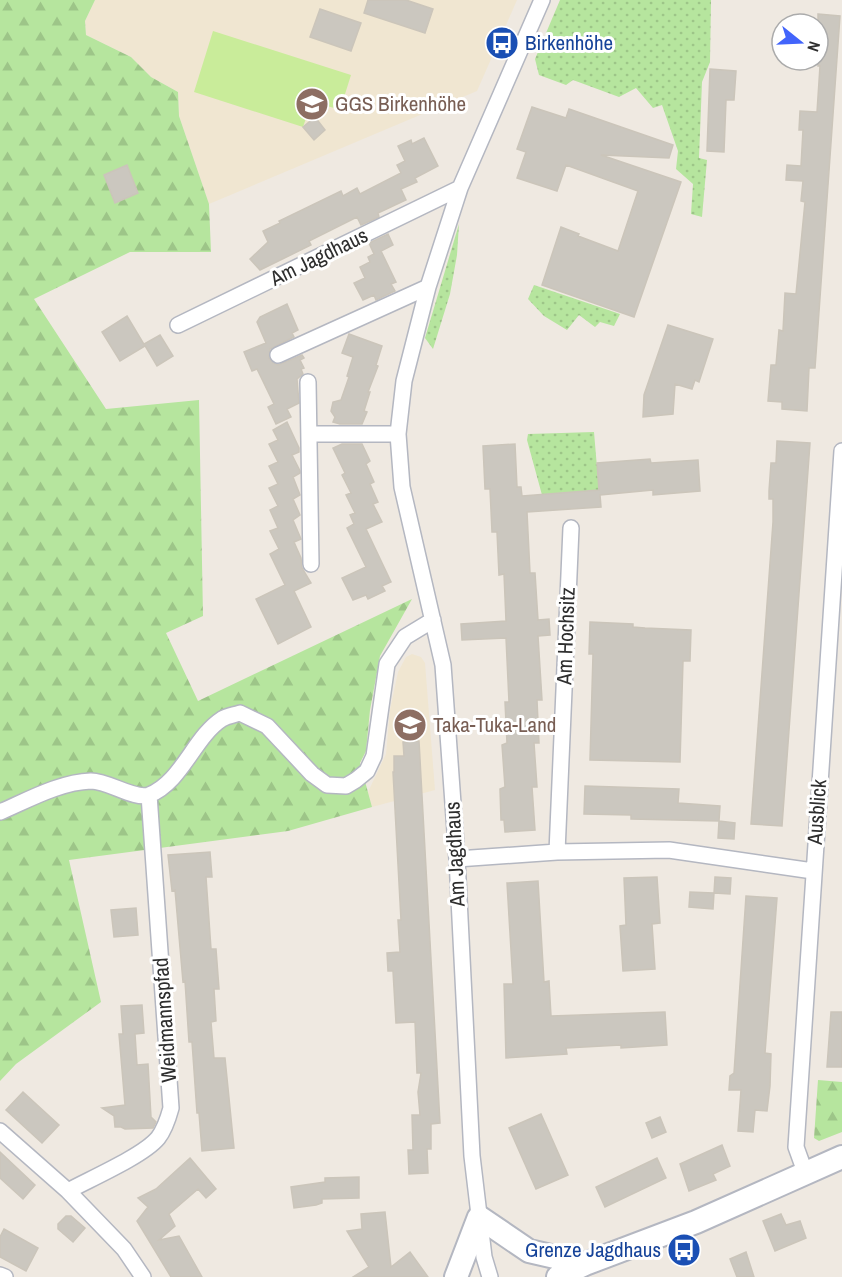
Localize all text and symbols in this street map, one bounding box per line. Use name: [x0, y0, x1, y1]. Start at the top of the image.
north arrow: [770, 12, 830, 72]
bus stop icon: Birkenhöhe: [484, 25, 520, 61]
place label: Birkenhöhe: [525, 28, 613, 57]
text: N: [802, 39, 826, 55]
school or university icon: GGS Birkenhöhe: [294, 86, 330, 122]
place label: GGS Birkenhöhe: [335, 89, 466, 118]
street label: Am Jagdhaus: [264, 220, 372, 293]
street label: Am Hochsitz: [549, 586, 582, 686]
school or university icon: Taka-Tuka-Land: [392, 707, 428, 743]
place label: Taka-Tuka-Land: [433, 710, 556, 739]
street label: Ausblick: [800, 778, 833, 846]
street label: Am Jagdhaus: [437, 801, 472, 908]
street label: Weidmannspfad: [146, 957, 183, 1083]
bus stop icon: Grenze Jagdhaus: [666, 1232, 702, 1268]
place label: Grenze Jagdhaus: [525, 1235, 661, 1264]

